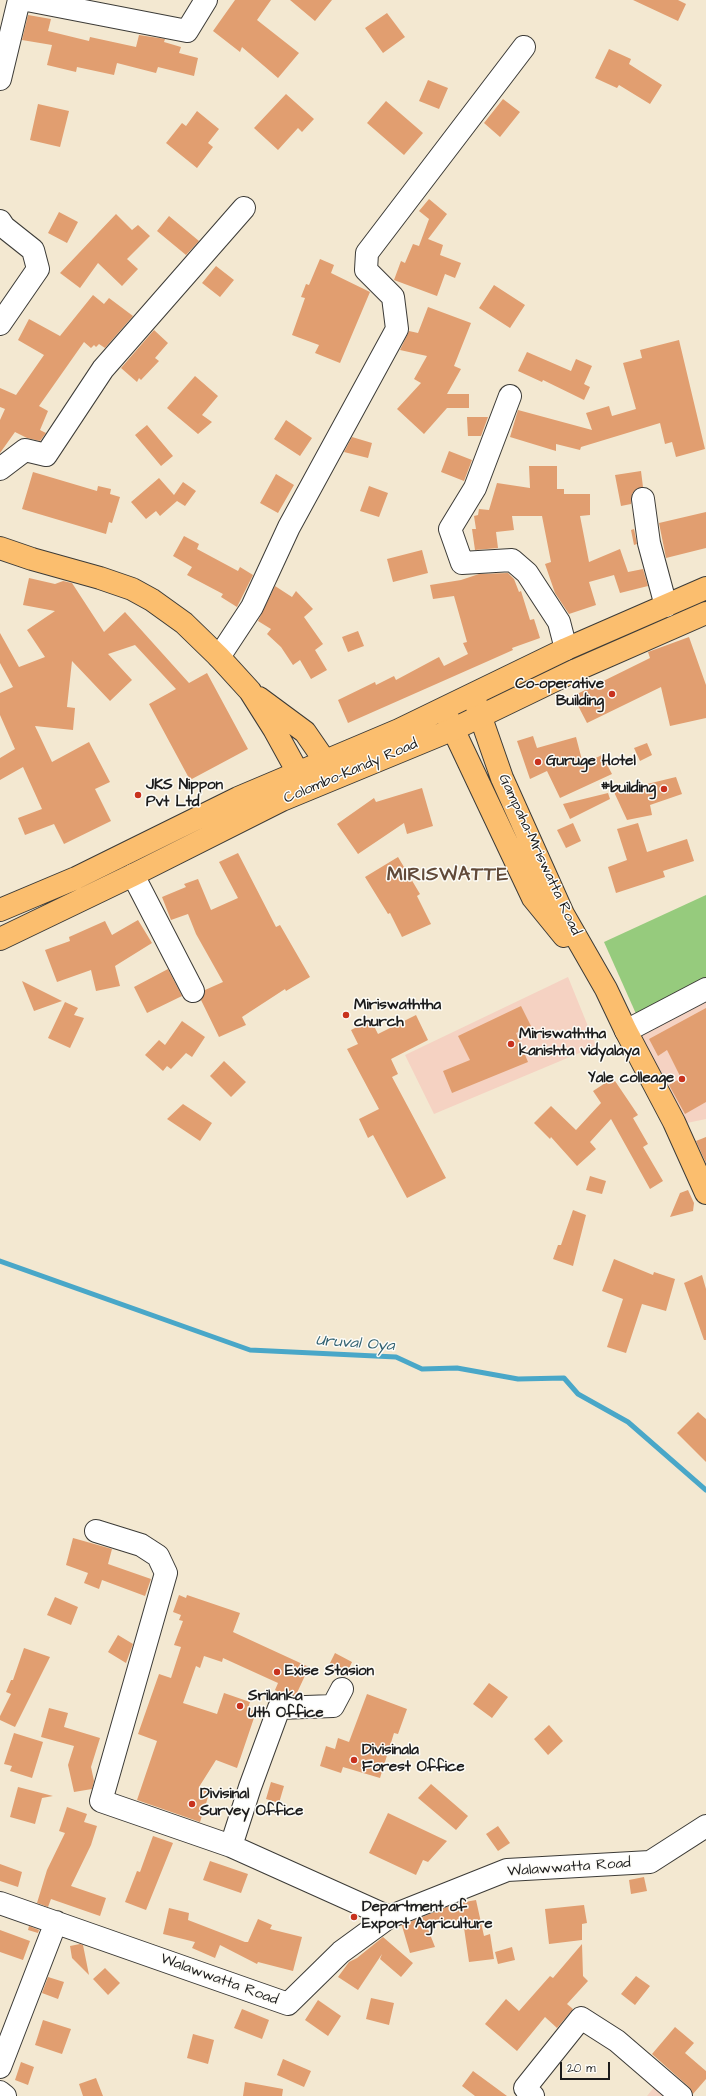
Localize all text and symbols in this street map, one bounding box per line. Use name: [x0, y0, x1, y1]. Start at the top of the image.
place label: Co-operative Building: [515, 676, 604, 711]
marker: Co-operative Building: [607, 689, 617, 699]
street label: Colombo-Kandy Road: [281, 736, 421, 808]
place label: Guruge Hotel: [546, 753, 636, 771]
marker: Guruge Hotel: [533, 757, 543, 767]
street label: Gampaha-Mriswatta Road: [494, 772, 584, 938]
place label: JKS Nippon Pvt Ltd: [146, 777, 223, 812]
place label: #building: [601, 780, 656, 798]
marker: #building: [659, 784, 669, 794]
marker: JKS Nippon Pvt Ltd: [133, 790, 143, 800]
district label: MIRISWATTE: [387, 865, 509, 887]
place label: Miriswaththa church: [354, 997, 441, 1032]
marker: Miriswaththa church: [341, 1010, 351, 1020]
place label: Miriswaththa kanishta vidyalaya: [519, 1026, 640, 1061]
marker: Miriswaththa kanishta vidyalaya: [506, 1039, 516, 1049]
place label: Yale colleage: [588, 1070, 674, 1088]
marker: Yale colleage: [677, 1074, 687, 1084]
water label: Uruval Oya: [315, 1332, 395, 1356]
place label: Exise Stasion: [285, 1663, 374, 1681]
marker: Exise Stasion: [272, 1667, 282, 1677]
place label: Srilanka Uth Office: [248, 1688, 324, 1723]
marker: Srilanka Uth Office: [235, 1701, 245, 1711]
place label: Divisinala Forest Office: [362, 1742, 465, 1777]
marker: Divisinala Forest Office: [349, 1755, 359, 1765]
place label: Divisinal Survey Office: [200, 1786, 303, 1821]
marker: Divisinal Survey Office: [187, 1799, 197, 1809]
street label: Walawwatta Road: [507, 1855, 631, 1881]
place label: Department of Export Agriculture: [362, 1899, 493, 1934]
marker: Department of Export Agriculture: [349, 1912, 359, 1922]
street label: Walawwatta Road: [158, 1950, 280, 2010]
scale bar: [562, 2054, 612, 2080]
text: 20 m: [567, 2060, 596, 2077]

